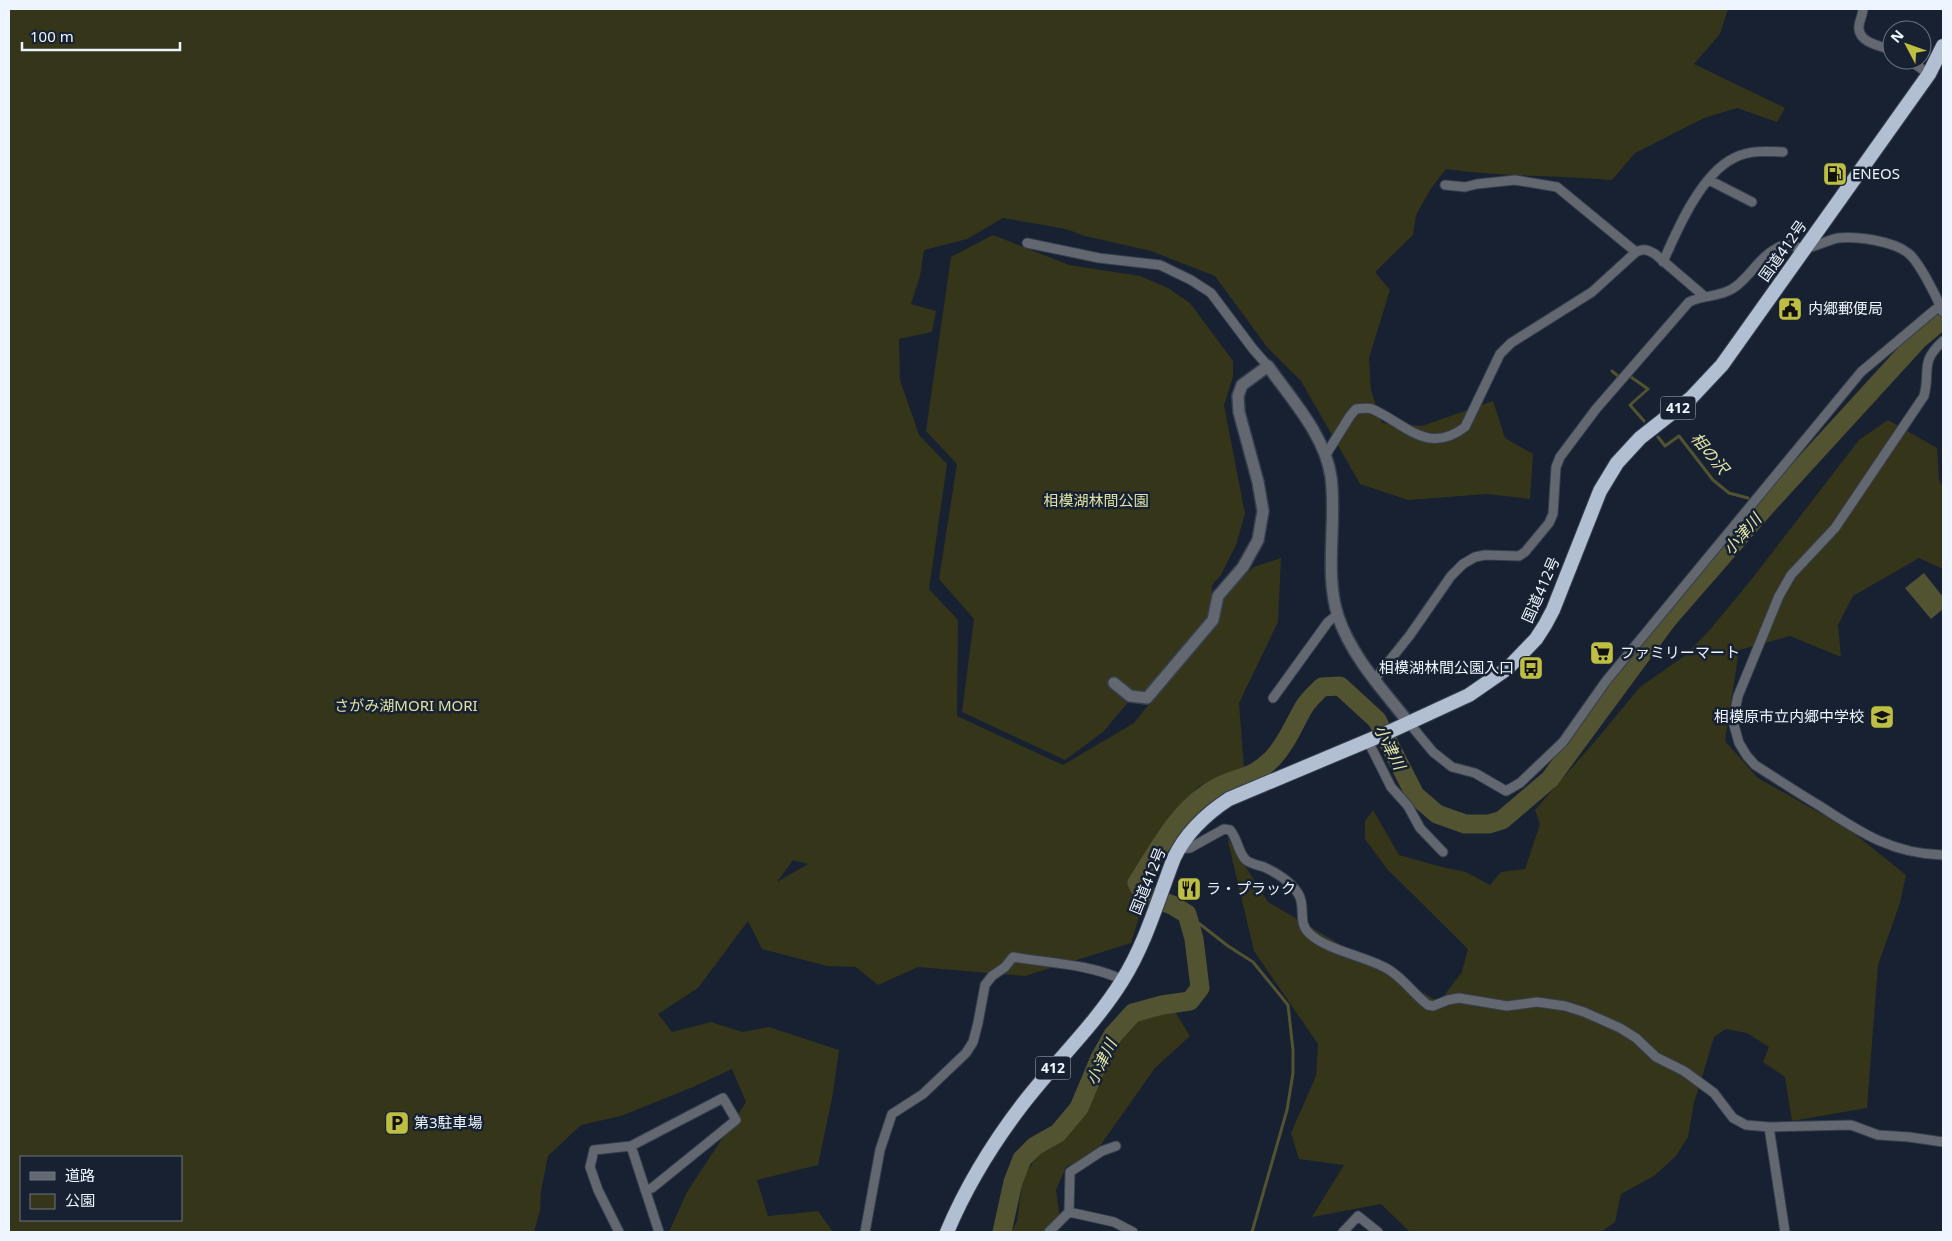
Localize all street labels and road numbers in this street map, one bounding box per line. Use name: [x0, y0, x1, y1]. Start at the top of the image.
street label: 国道412号: [1754, 216, 1811, 285]
road number: 412: [1660, 396, 1696, 419]
street label: 国道412号: [1517, 553, 1564, 626]
street label: 国道412号: [1125, 844, 1170, 917]
road number: 412: [1036, 1056, 1070, 1080]

